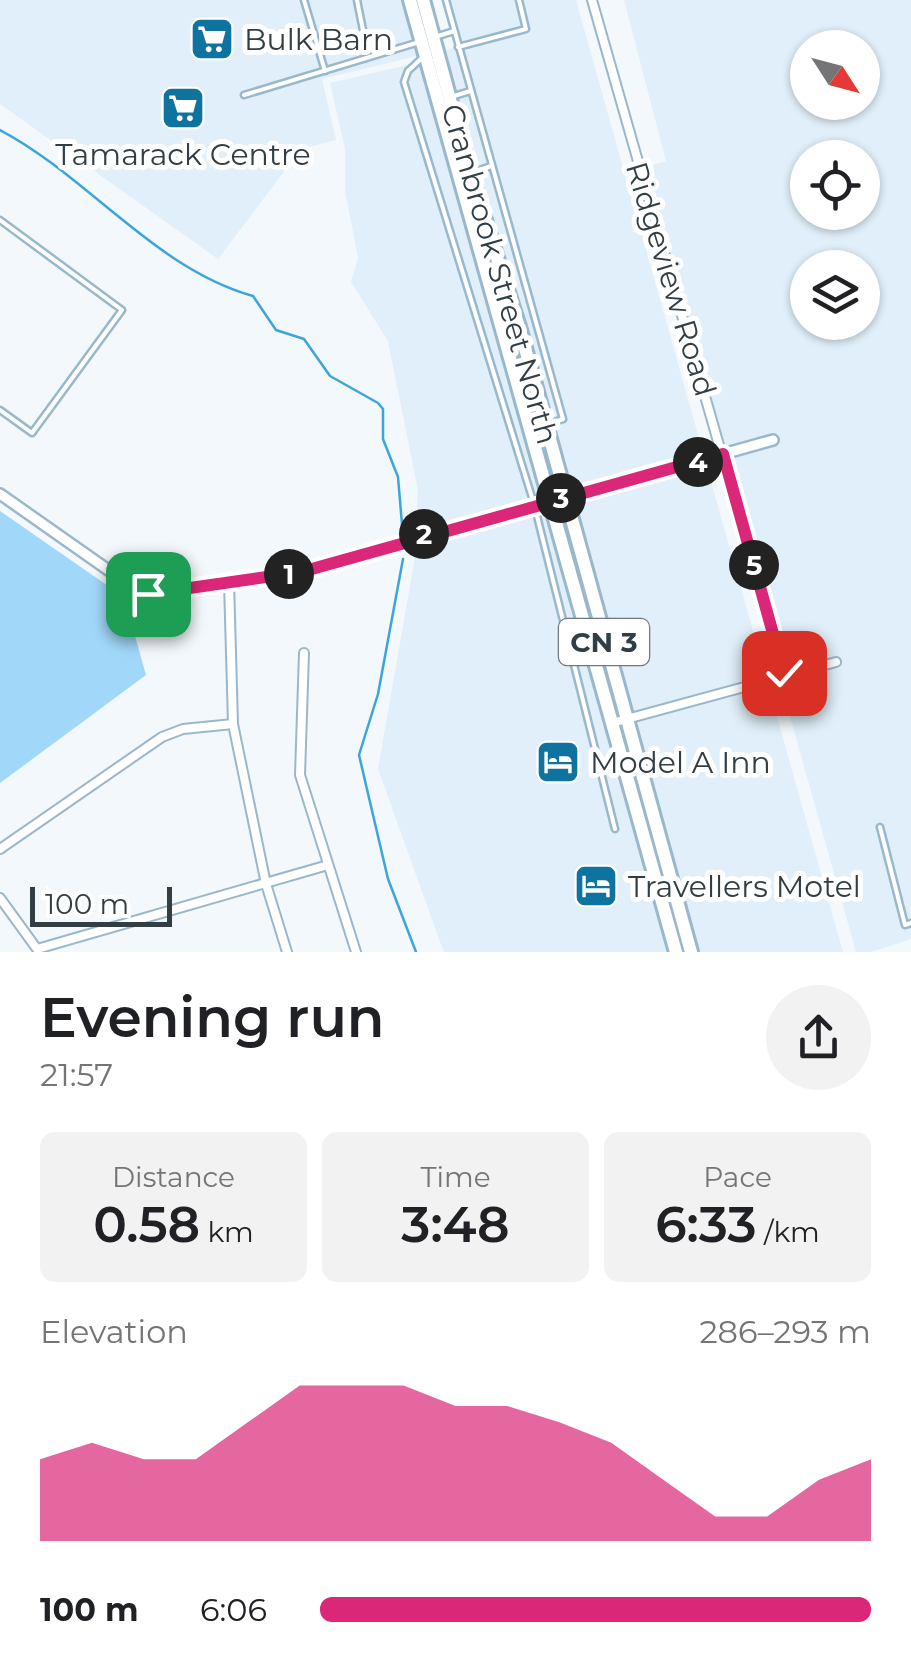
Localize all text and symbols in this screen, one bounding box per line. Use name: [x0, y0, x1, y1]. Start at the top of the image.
supermarket icon: Bulk Barn: [189, 16, 235, 62]
place label: Bulk Barn: [244, 21, 393, 58]
north arrow: [790, 30, 880, 120]
map controls: [790, 30, 880, 340]
supermarket icon: Tamarack Centre: [160, 85, 206, 131]
street label: Cranbrook Street North: [434, 100, 566, 448]
place label: Tamarack Centre: [55, 136, 311, 173]
button: locate: [790, 140, 880, 230]
street label: Ridgeview Road: [618, 157, 724, 401]
button: layers: [790, 250, 880, 340]
pin: 4: [673, 437, 723, 487]
text: 4: [688, 445, 708, 479]
pin: 3: [536, 473, 586, 523]
text: 3: [553, 481, 569, 515]
pin: 2: [399, 509, 449, 559]
text: 2: [416, 517, 432, 551]
pin: 5: [729, 540, 779, 590]
text: 5: [746, 548, 762, 582]
pin: 1: [264, 549, 314, 599]
pin: [106, 552, 191, 637]
text: 1: [284, 557, 294, 591]
icon: arrive: [121, 567, 176, 622]
road number: CN 3: [559, 619, 649, 665]
pin: [742, 631, 827, 716]
icon: check: [757, 646, 812, 701]
hotel icon: Model A Inn: [535, 739, 581, 785]
place label: Model A Inn: [590, 744, 771, 781]
hotel icon: Travellers Motel: [573, 863, 619, 909]
place label: Travellers Motel: [628, 868, 861, 905]
scale bar: [30, 882, 172, 926]
text: 100 m: [45, 887, 129, 921]
text: Evening run: [40, 984, 385, 1051]
button: share: [766, 985, 871, 1090]
text: 21:57: [40, 1055, 113, 1094]
text: Distance: [112, 1160, 235, 1194]
text: Time: [420, 1160, 491, 1194]
text: Pace: [703, 1160, 772, 1194]
text: 0.58: [93, 1194, 200, 1255]
text: 3:48: [401, 1194, 510, 1255]
text: 6:33: [655, 1194, 757, 1255]
text: km: [200, 1215, 254, 1249]
text: /km: [757, 1215, 820, 1249]
text: Elevation: [40, 1312, 188, 1351]
text: 286–293 m: [699, 1312, 871, 1351]
text: 100 m: [40, 1590, 139, 1629]
text: 6:06: [200, 1590, 267, 1629]

